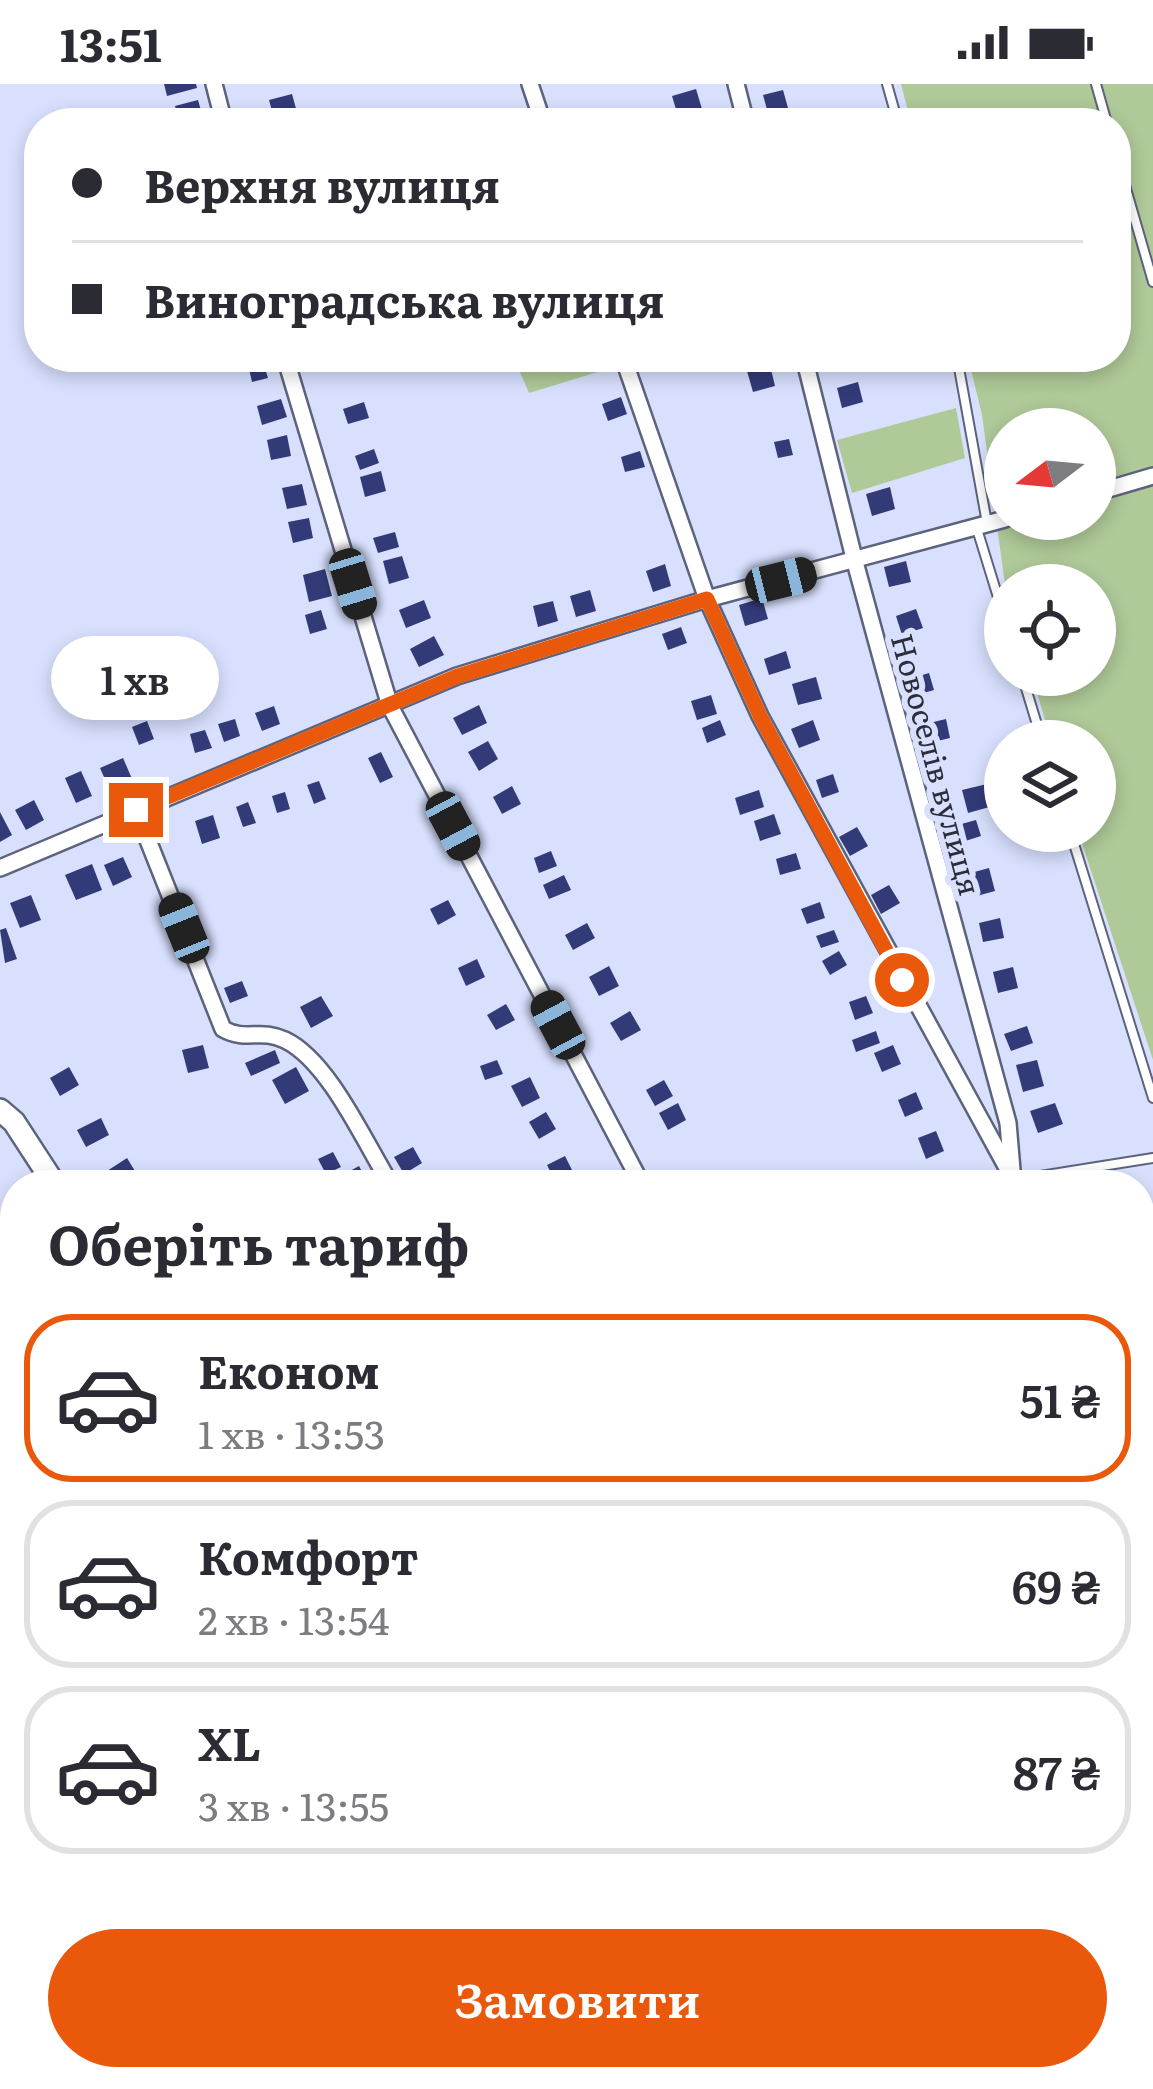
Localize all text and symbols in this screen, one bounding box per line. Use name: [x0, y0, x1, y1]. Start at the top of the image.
text: 13:51: [60, 9, 162, 76]
text: Верхня вулиця: [144, 150, 500, 217]
text: Виноградська вулиця: [144, 265, 665, 332]
north arrow: [984, 408, 1116, 540]
map controls: [984, 408, 1116, 852]
car: [325, 544, 381, 624]
car: [742, 554, 820, 606]
button: locate: [984, 564, 1116, 696]
street label: Новоселів вулиця: [882, 628, 994, 900]
callout: 1 хв: [52, 636, 220, 720]
text: 1 хв: [100, 649, 170, 707]
button: layers: [984, 720, 1116, 852]
route end: [109, 783, 163, 837]
car: [420, 786, 486, 866]
car: [154, 888, 214, 968]
route start: [875, 953, 929, 1007]
car: [525, 985, 591, 1065]
text: Оберіть тариф: [48, 1201, 469, 1282]
text: Економ: [198, 1336, 380, 1403]
icon: car: [54, 1344, 162, 1452]
text: 51 ₴: [1020, 1365, 1101, 1432]
text: 1 хв · 13:53: [198, 1403, 385, 1461]
text: Комфорт: [198, 1522, 419, 1589]
icon: car: [54, 1530, 162, 1638]
text: 69 ₴: [1012, 1551, 1101, 1618]
text: 2 хв · 13:54: [198, 1589, 390, 1647]
text: XL: [198, 1708, 261, 1775]
icon: car: [54, 1716, 162, 1824]
text: 87 ₴: [1013, 1737, 1101, 1804]
text: 3 хв · 13:55: [198, 1775, 389, 1833]
button: Замовити: [48, 1929, 1107, 2067]

